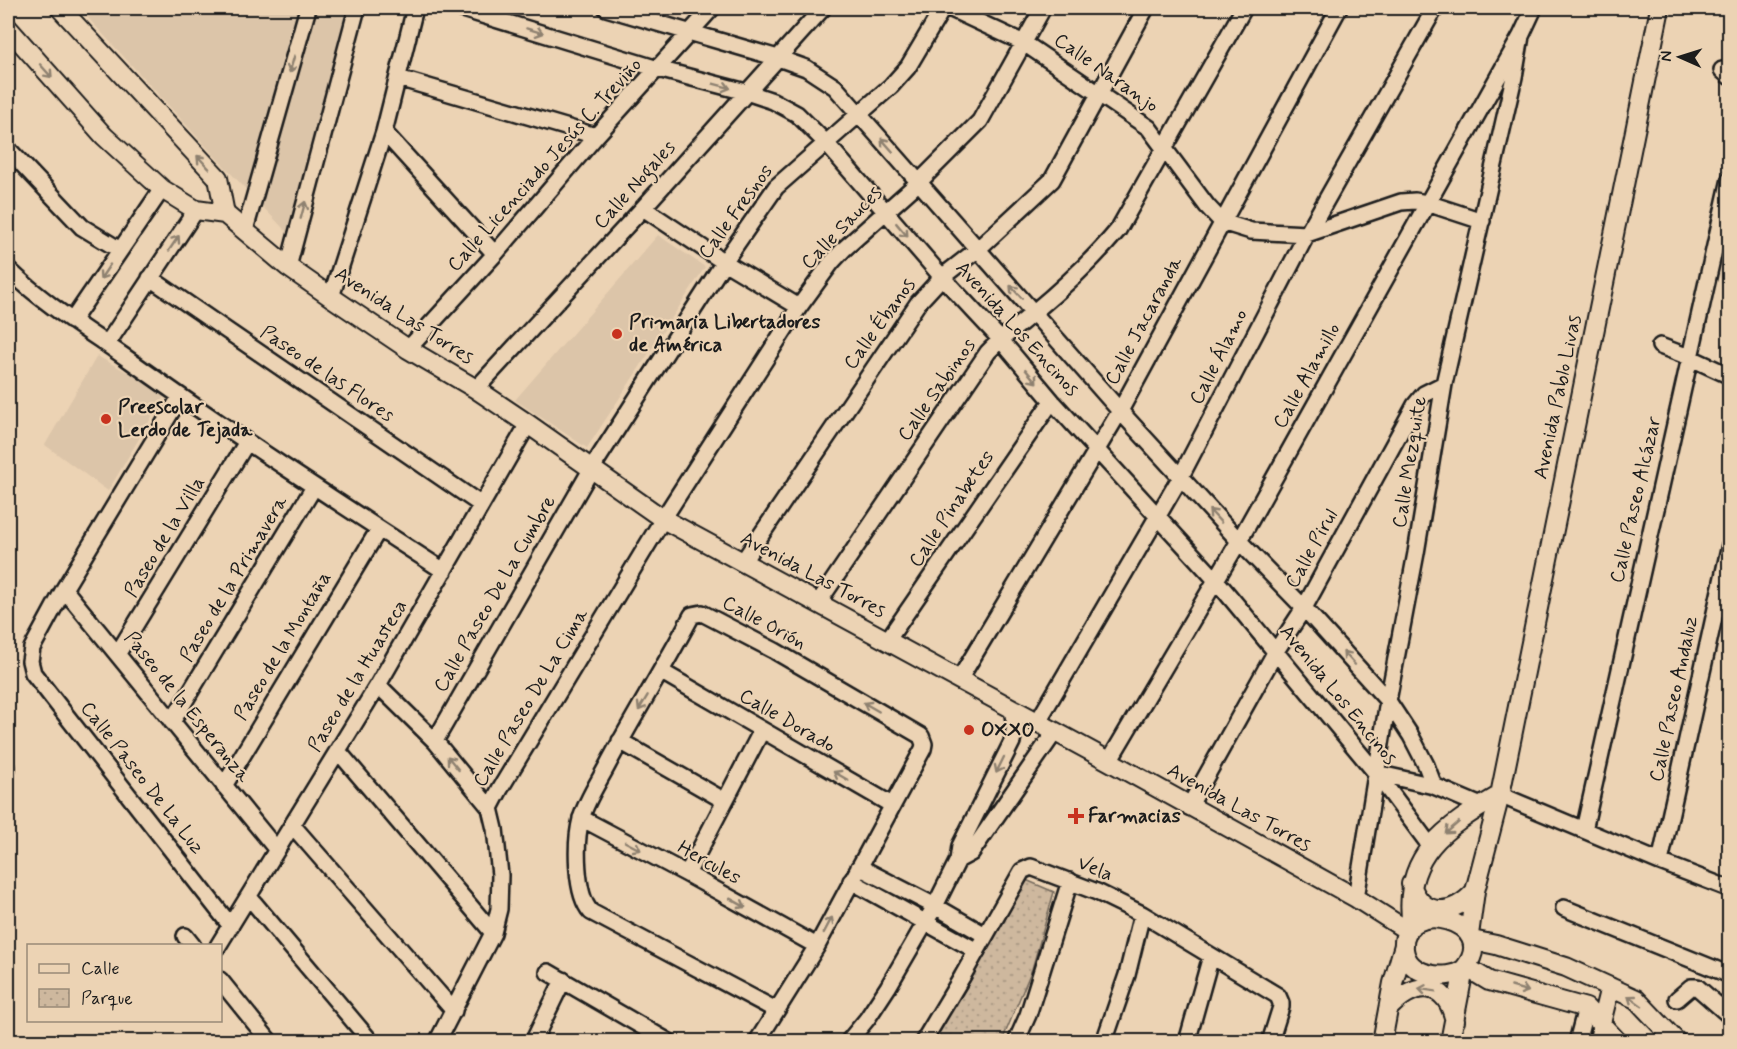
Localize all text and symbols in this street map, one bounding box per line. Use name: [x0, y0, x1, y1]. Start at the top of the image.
one-way arrow: [525, 26, 544, 37]
street label: Calle Naranjo: [1048, 27, 1164, 119]
north arrow: [1650, 27, 1710, 87]
text: N: [1656, 50, 1677, 62]
street label: Calle Licenciado Jesús C. Treviño: [442, 52, 648, 278]
one-way arrow: [286, 54, 297, 73]
one-way arrow: [39, 63, 53, 78]
one-way arrow: [712, 81, 731, 92]
street label: Calle Nogales: [588, 135, 684, 237]
one-way arrow: [881, 137, 894, 153]
one-way arrow: [196, 154, 210, 169]
street label: Calle Fresnos: [692, 159, 780, 265]
street label: Calle Sauces: [795, 180, 889, 276]
one-way arrow: [298, 201, 310, 220]
one-way arrow: [895, 222, 909, 237]
one-way arrow: [168, 235, 180, 251]
street label: Calle Jacaranda: [1099, 251, 1190, 390]
street label: Avenida Los Encinos: [949, 256, 1085, 402]
street label: Avenida Las Torres: [329, 261, 479, 371]
one-way arrow: [99, 263, 111, 279]
street label: Calle Ébanos: [838, 273, 923, 375]
one-way arrow: [1009, 284, 1023, 299]
street label: Calle Álamo: [1183, 305, 1255, 409]
place label: Primaria Libertadores de América: [629, 309, 820, 359]
street label: Avenida Pablo Livas: [1527, 312, 1589, 482]
street label: Calle Alamillo: [1267, 318, 1347, 434]
street label: Paseo de las Flores: [255, 319, 399, 429]
marker: Primaria Libertadores de América: [610, 327, 624, 341]
street label: Calle Sabinos: [892, 333, 983, 447]
one-way arrow: [1024, 368, 1038, 383]
place label: Preescolar Lerdo de Tejada: [118, 394, 253, 444]
street label: Calle Mezquite: [1386, 394, 1434, 530]
marker: Preescolar Lerdo de Tejada: [99, 412, 113, 426]
street label: Calle Paseo Alcázar: [1604, 414, 1668, 586]
street label: Calle Pinabetes: [903, 445, 1001, 573]
street label: Paseo de la Villa: [118, 471, 212, 603]
street label: Paseo de la Primavera: [174, 490, 295, 667]
street label: Calle Paseo De La Cumbre: [427, 491, 563, 697]
street label: Calle Pirul: [1279, 505, 1345, 593]
one-way arrow: [1208, 508, 1222, 523]
street label: Avenida Las Torres: [736, 525, 891, 625]
street label: Paseo de la Montaña: [228, 566, 338, 726]
street label: Calle Orión: [717, 590, 811, 656]
street label: Paseo de la Huasteca: [302, 595, 414, 757]
street label: Calle Paseo De La Cima: [467, 603, 596, 792]
street label: Calle Paseo Andaluz: [1643, 613, 1705, 784]
street label: Avenida Los Encinos: [1273, 619, 1403, 771]
street label: Paseo de la Esperanza: [118, 626, 257, 789]
one-way arrow: [1342, 651, 1356, 666]
street label: Calle Dorado: [734, 683, 840, 759]
one-way arrow: [637, 694, 649, 711]
street label: Calle Paseo De La Luz: [74, 696, 210, 860]
one-way arrow: [863, 701, 880, 713]
place label: OXXO: [981, 717, 1035, 744]
marker: OXXO: [962, 723, 976, 737]
one-way arrow: [446, 756, 460, 771]
one-way arrow: [994, 756, 1006, 774]
street label: Avenida Las Torres: [1162, 757, 1316, 859]
one-way arrow: [833, 770, 850, 782]
place label: Farmacias: [1088, 803, 1181, 830]
marker: Farmacias: [1069, 809, 1083, 823]
one-way arrow: [1445, 821, 1460, 835]
street label: Hercules: [672, 834, 746, 892]
one-way arrow: [623, 840, 641, 852]
street label: Vela: [1073, 849, 1117, 889]
one-way arrow: [730, 897, 747, 909]
one-way arrow: [823, 916, 834, 934]
legend: [27, 944, 222, 1022]
text: Calle: [81, 957, 120, 981]
one-way arrow: [1510, 984, 1529, 995]
one-way arrow: [1418, 985, 1437, 996]
text: Parque: [81, 987, 133, 1011]
one-way arrow: [1627, 995, 1643, 1008]

